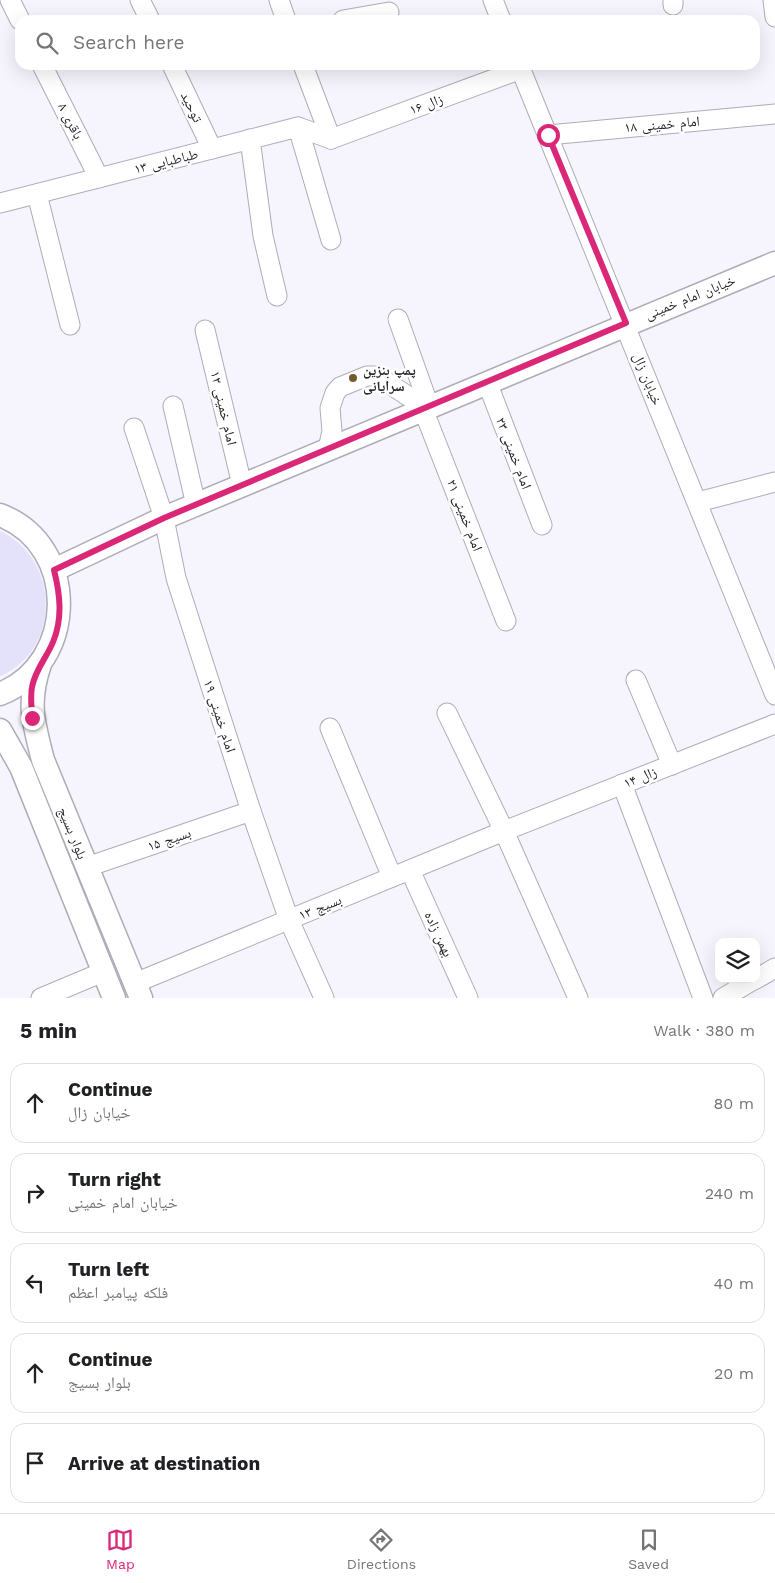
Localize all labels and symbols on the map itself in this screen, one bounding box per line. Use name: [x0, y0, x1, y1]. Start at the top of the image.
street label: توحید: [177, 89, 206, 125]
street label: زال ۱۶: [407, 91, 445, 118]
street label: باقری ۸: [54, 100, 87, 142]
street label: امام خمینی ۱۸: [624, 113, 701, 137]
route start: [537, 124, 560, 147]
street label: طباطبایی ۱۳: [132, 145, 200, 178]
street label: خیابان امام خمینی: [642, 272, 738, 324]
street label: خیابان زال: [629, 351, 666, 408]
place label: پمپ بنزین سرایانی: [363, 362, 416, 395]
street label: امام خمینی ۱۲: [206, 369, 240, 447]
marker: پمپ بنزین سرایانی: [347, 372, 359, 384]
street label: امام خمینی ۲۳: [491, 415, 535, 492]
street label: امام خمینی ۲۱: [442, 477, 486, 554]
street label: امام خمینی ۱۹: [199, 678, 239, 755]
route end: [21, 707, 44, 730]
street label: زال ۱۴: [621, 763, 659, 792]
street label: بلوار بسیج: [53, 805, 91, 862]
street label: بسیج ۱۵: [145, 824, 194, 856]
street label: بسیج ۱۳: [296, 891, 345, 925]
street label: بهمن زاده: [421, 909, 456, 960]

